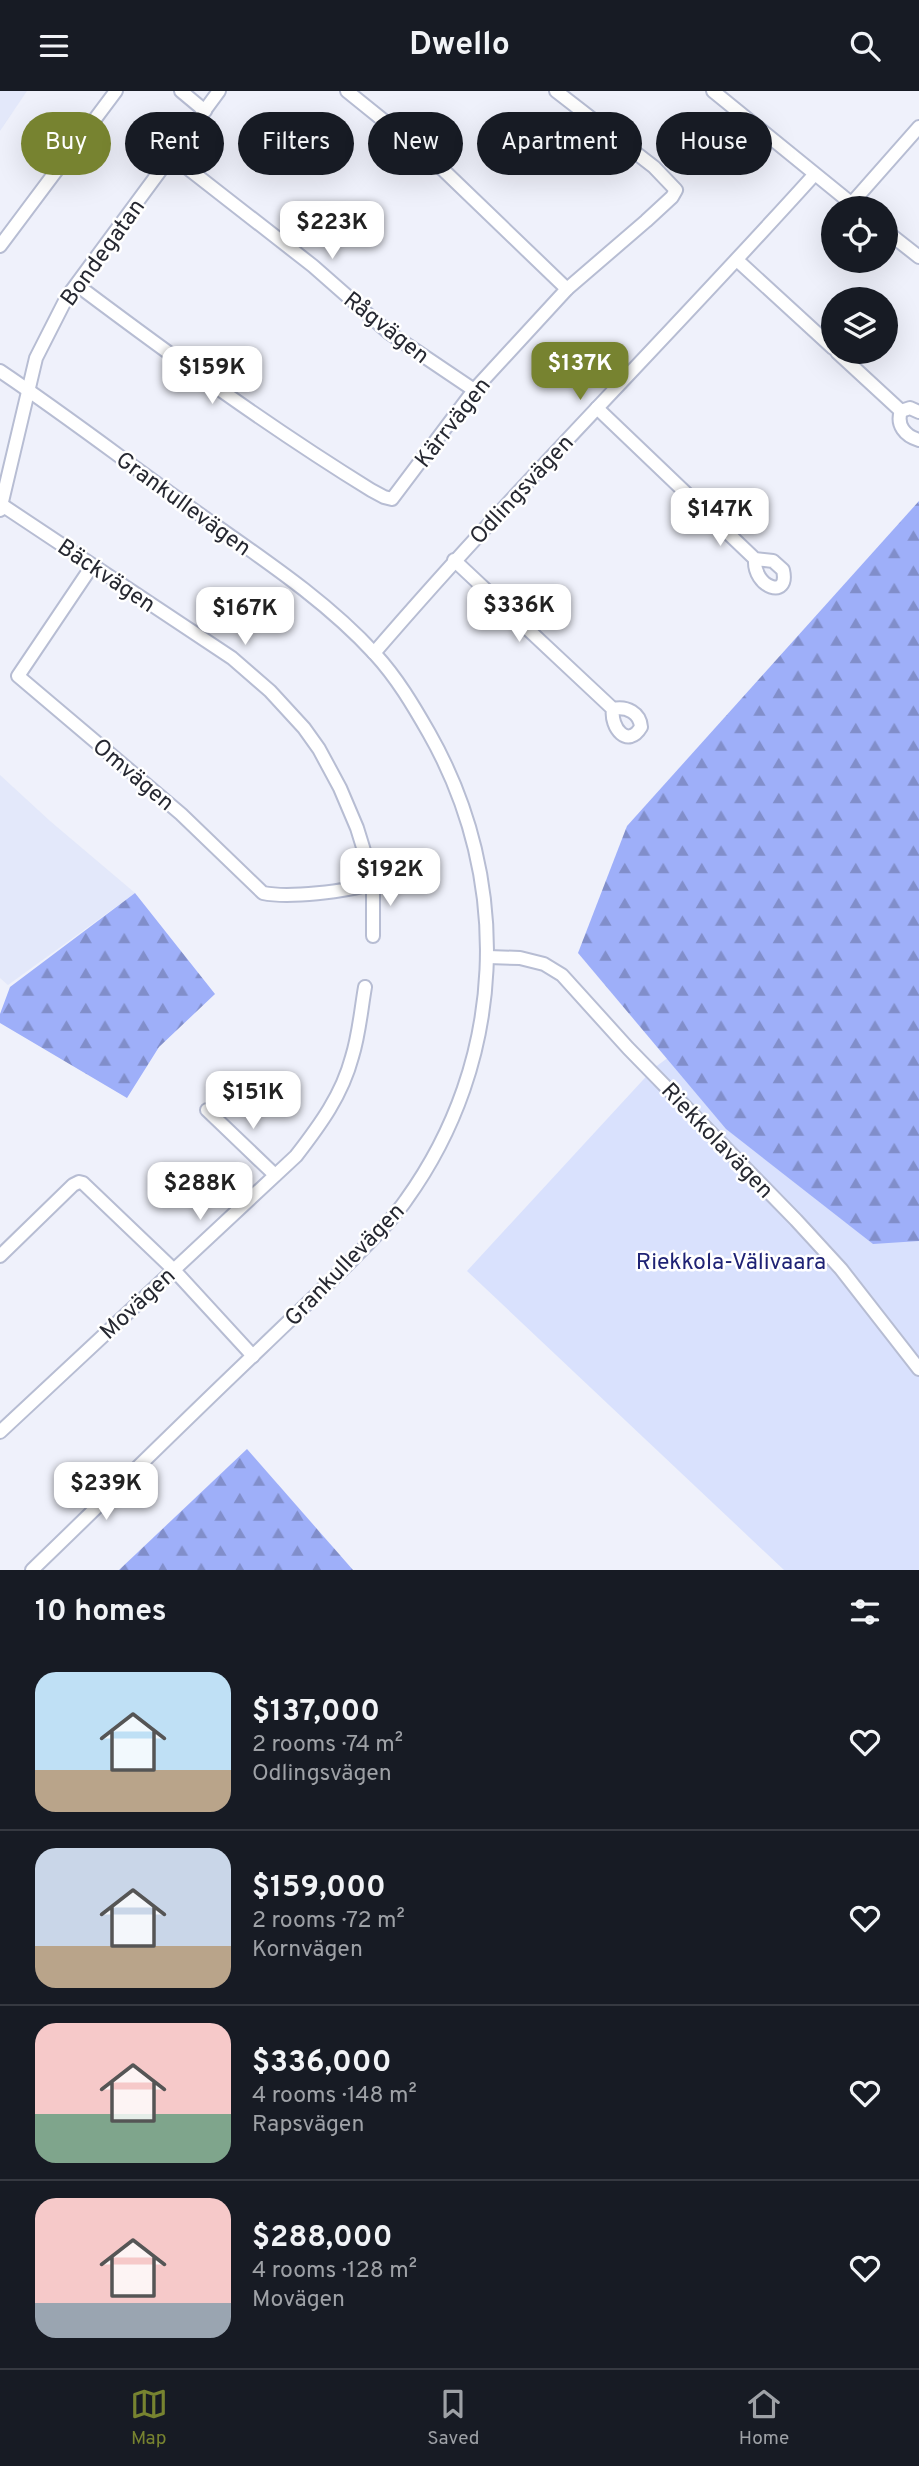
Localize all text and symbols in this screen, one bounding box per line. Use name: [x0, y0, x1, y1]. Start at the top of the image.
text: Dwello: [409, 26, 510, 66]
icon: menu: [35, 27, 73, 65]
icon: search: [846, 27, 884, 65]
chip: Buy: [21, 112, 111, 175]
chip: Rent: [125, 112, 224, 175]
chip: Filters: [238, 112, 354, 175]
chip: New: [368, 112, 463, 175]
chip: Apartment: [477, 112, 642, 175]
chip: House: [656, 112, 772, 175]
street label: Bondegatan: [55, 194, 153, 313]
map controls: [821, 196, 898, 364]
button: locate: [821, 196, 898, 273]
pin: $223K: [283, 201, 381, 261]
text: $223K: [296, 209, 368, 238]
street label: Rågvägen: [337, 286, 434, 371]
button: layers: [821, 287, 898, 364]
pin: $137K: [531, 343, 629, 402]
pin: $159K: [163, 347, 261, 406]
text: $137K: [547, 350, 613, 379]
text: $159K: [178, 354, 246, 383]
street label: Kärrvägen: [410, 373, 498, 475]
street label: Odlingsvägen: [465, 430, 581, 552]
street label: Grankullevägen: [109, 446, 256, 564]
pin: $147K: [671, 489, 769, 548]
text: $147K: [687, 496, 753, 525]
street label: Bäckvägen: [51, 534, 160, 621]
pin: $336K: [470, 585, 568, 644]
pin: $167K: [196, 587, 294, 647]
text: $336K: [483, 592, 555, 621]
text: $167K: [212, 595, 278, 624]
street label: Omvägen: [85, 733, 179, 819]
pin: $192K: [341, 849, 439, 908]
text: $192K: [356, 856, 424, 885]
pin: $151K: [204, 1072, 302, 1131]
street label: Riekkolavägen: [654, 1078, 779, 1206]
text: $151K: [222, 1079, 284, 1108]
pin: $288K: [151, 1163, 249, 1222]
text: $288K: [163, 1170, 237, 1199]
street label: Grankullevägen: [280, 1198, 412, 1333]
park label: Riekkola-Välivaara: [636, 1249, 826, 1278]
street label: Movägen: [95, 1262, 183, 1347]
pin: $239K: [57, 1463, 155, 1522]
text: $239K: [70, 1470, 142, 1499]
icon: filters: [846, 1593, 884, 1631]
text: 10 homes: [35, 1594, 166, 1631]
text: $137,000: [252, 1694, 380, 1731]
icon: home: [91, 1700, 175, 1784]
icon: heart: [846, 1723, 884, 1761]
text: 2 rooms · 74 m²: [252, 1731, 403, 1760]
text: Odlingsvägen: [252, 1760, 392, 1789]
text: $159,000: [252, 1870, 386, 1907]
icon: home: [91, 1876, 175, 1960]
icon: heart: [846, 1899, 884, 1937]
text: 2 rooms · 72 m²: [252, 1907, 405, 1936]
text: Kornvägen: [252, 1936, 363, 1965]
text: $336,000: [252, 2045, 391, 2082]
icon: home: [91, 2051, 175, 2135]
icon: heart: [846, 2074, 884, 2112]
text: 4 rooms · 148 m²: [252, 2082, 417, 2111]
text: Rapsvägen: [252, 2111, 364, 2140]
text: $288,000: [252, 2220, 392, 2257]
icon: home: [91, 2226, 175, 2310]
icon: heart: [846, 2249, 884, 2287]
text: 4 rooms · 128 m²: [252, 2257, 417, 2286]
text: Movägen: [252, 2286, 345, 2315]
tab: Map: [130, 2385, 168, 2451]
tab: Saved: [427, 2385, 479, 2451]
tab: Home: [739, 2385, 789, 2451]

